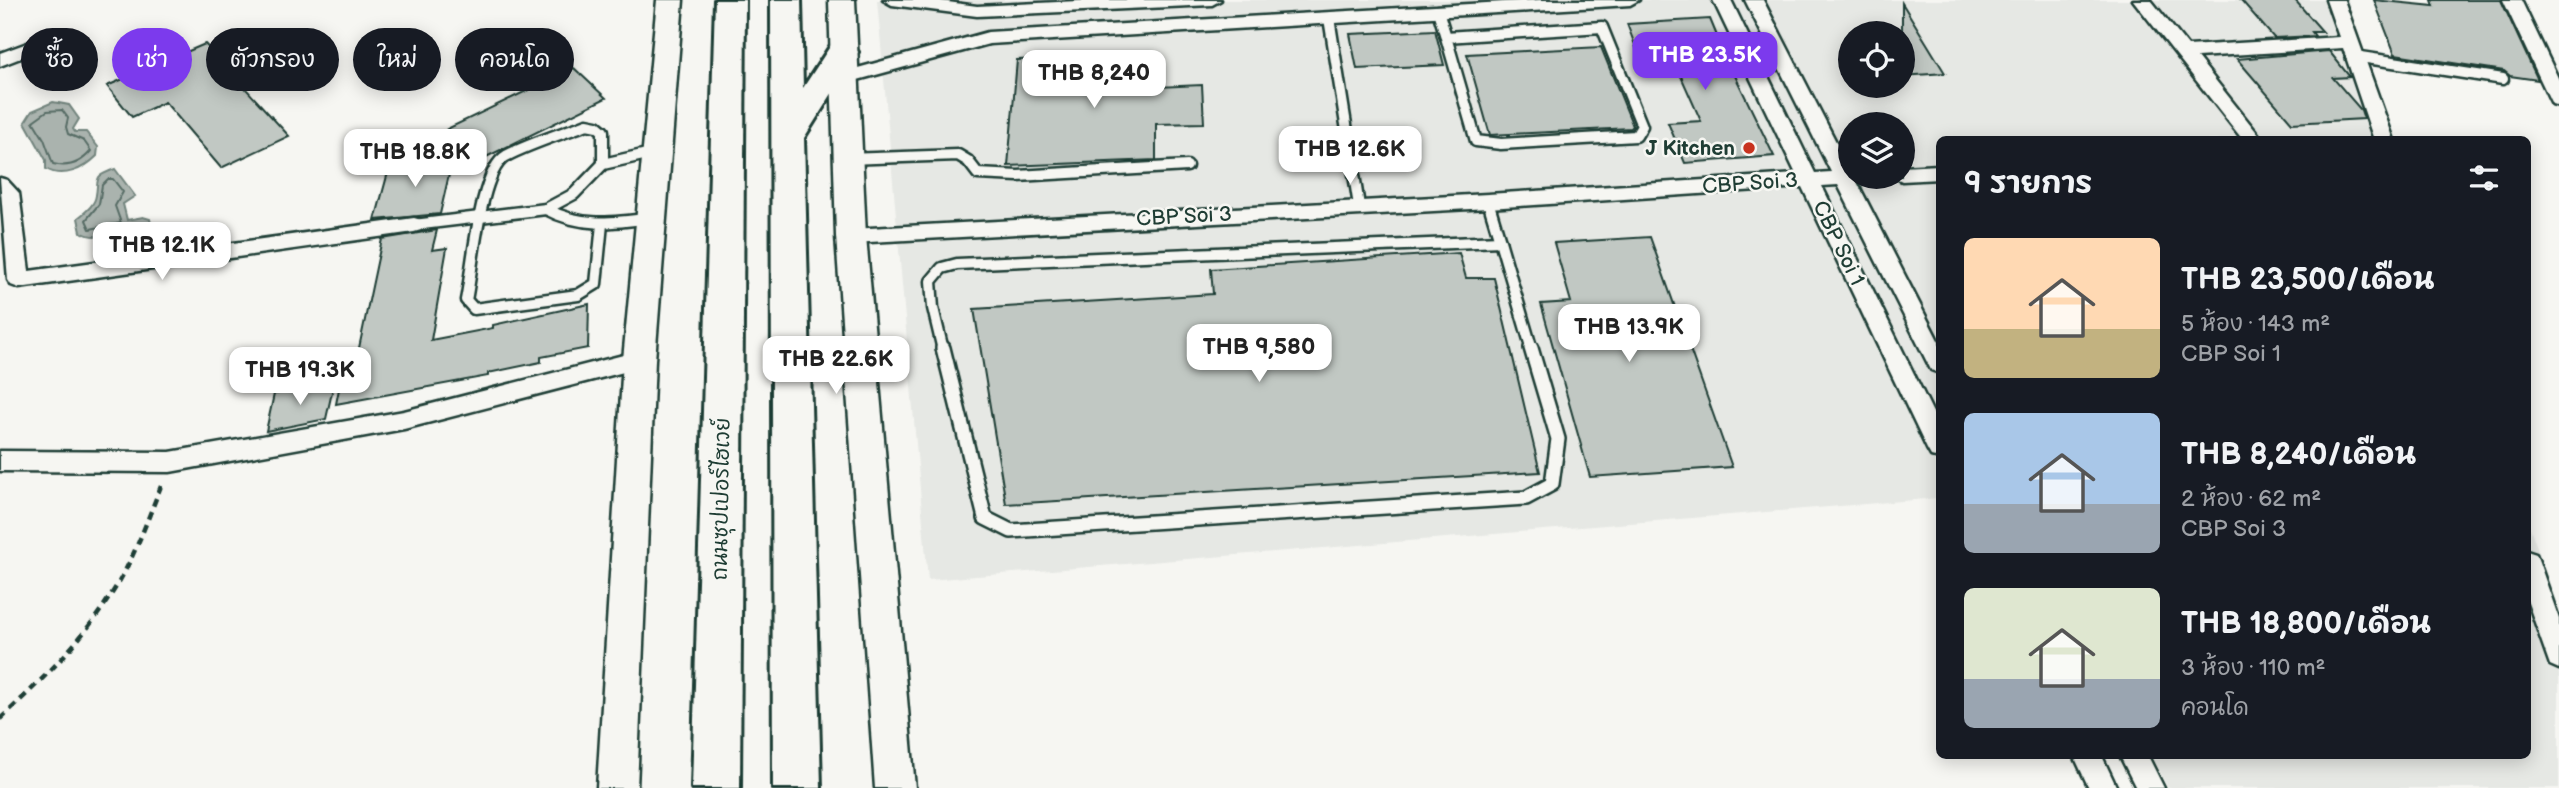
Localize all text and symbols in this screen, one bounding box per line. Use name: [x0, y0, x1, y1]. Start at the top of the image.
map controls: [1838, 21, 1915, 189]
button: locate: [1838, 21, 1915, 98]
chip: ซื้อ: [21, 28, 98, 91]
chip: เช่า: [112, 28, 192, 91]
chip: ตัวกรอง: [206, 28, 339, 91]
chip: ใหม่: [353, 28, 441, 91]
chip: คอนโด: [455, 28, 574, 91]
pin: THB 23.5K: [1625, 32, 1785, 92]
text: THB 23.5K: [1648, 41, 1762, 69]
pin: THB 8,240: [1014, 50, 1174, 110]
text: THB 8,240: [1038, 59, 1150, 87]
button: layers: [1838, 112, 1915, 189]
pin: THB 12.6K: [1270, 127, 1430, 186]
pin: THB 18.8K: [335, 130, 495, 189]
text: THB 12.6K: [1295, 135, 1405, 163]
place label: J Kitchen: [1645, 136, 1735, 161]
text: THB 18.8K: [360, 138, 470, 166]
marker: J Kitchen: [1741, 140, 1757, 156]
icon: filters: [2465, 159, 2503, 197]
text: 9 รายการ: [1964, 166, 2092, 202]
street label: CBP Soi 3: [1701, 168, 1799, 199]
street label: CBP Soi 1: [1807, 197, 1870, 290]
street label: CBP Soi 3: [1135, 202, 1233, 231]
pin: THB 12.1K: [82, 222, 242, 282]
text: THB 12.1K: [109, 231, 215, 259]
text: THB 23,500/เดือน: [2181, 262, 2434, 298]
icon: home: [2020, 266, 2104, 350]
pin: THB 13.9K: [1549, 304, 1709, 364]
text: 5 ห้อง · 143 m²: [2181, 310, 2330, 338]
text: THB 13.9K: [1574, 313, 1684, 341]
pin: THB 9,580: [1179, 324, 1339, 384]
text: THB 9,580: [1203, 333, 1315, 361]
pin: THB 22.6K: [756, 336, 916, 396]
text: CBP Soi 1: [2181, 340, 2281, 368]
text: THB 22.6K: [779, 345, 893, 373]
pin: THB 19.3K: [220, 348, 380, 407]
text: THB 19.3K: [245, 356, 355, 384]
street label: ถนนซุปเปอร์ไฮเวย์: [707, 417, 738, 581]
text: THB 8,240/เดือน: [2181, 437, 2416, 473]
icon: home: [2020, 441, 2104, 525]
text: 2 ห้อง · 62 m²: [2181, 485, 2321, 513]
text: CBP Soi 3: [2181, 515, 2286, 543]
text: THB 18,800/เดือน: [2181, 606, 2431, 642]
icon: home: [2020, 616, 2104, 700]
text: 3 ห้อง · 110 m²: [2181, 654, 2325, 682]
text: คอนโด: [2181, 694, 2249, 722]

